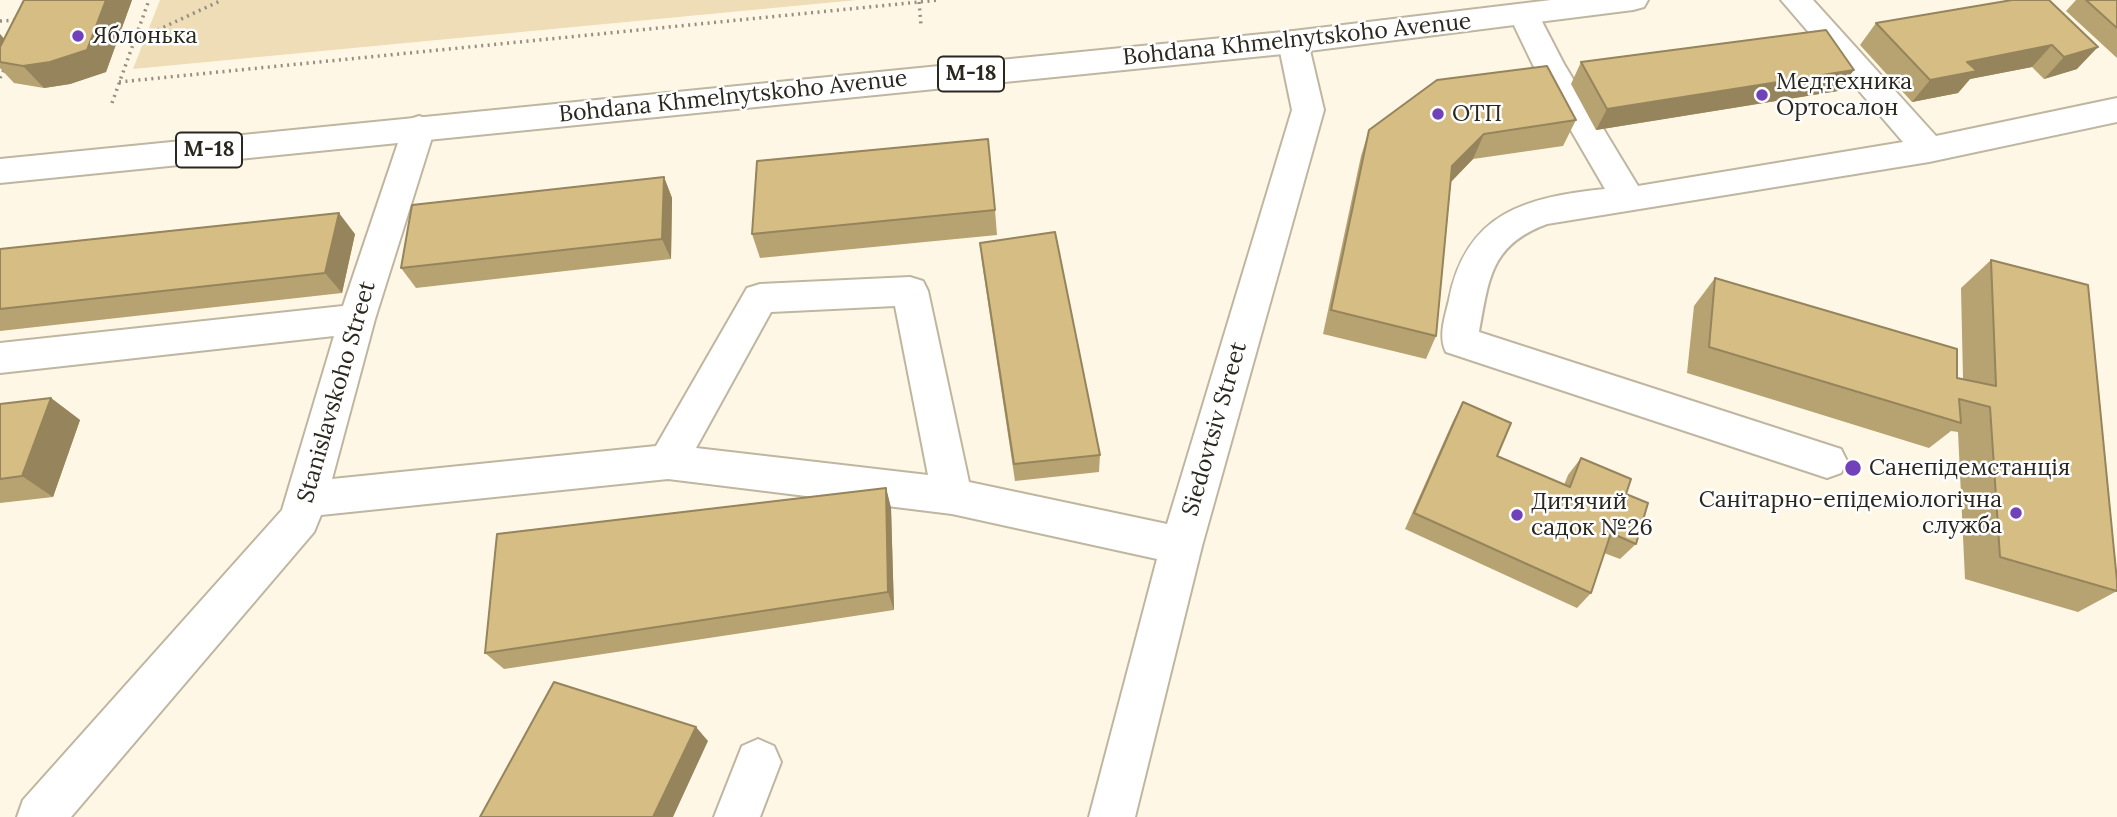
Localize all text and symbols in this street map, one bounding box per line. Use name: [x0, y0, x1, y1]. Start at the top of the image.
street label: Bohdana Khmelnytskoho Avenue: [1121, 8, 1473, 72]
place label: Яблонька: [92, 22, 197, 50]
marker: Яблонька: [70, 28, 86, 44]
road number: М-18: [938, 56, 1004, 92]
street label: Bohdana Khmelnytskoho Avenue: [557, 65, 909, 129]
place label: Медтехника Ортосалон: [1776, 68, 1912, 122]
marker: Медтехника Ортосалон: [1754, 87, 1770, 103]
place label: ОТП: [1452, 100, 1502, 128]
marker: ОТП: [1430, 106, 1446, 122]
road number: М-18: [176, 132, 242, 168]
street label: Stanislavskoho Street: [292, 278, 382, 506]
street label: Siedovtsiv Street: [1177, 339, 1253, 519]
place label: Санепідемстанція: [1869, 454, 2070, 482]
marker: Санепідемстанція: [1843, 458, 1863, 478]
place label: Санітарно-епідеміологічна служба: [1699, 486, 2002, 540]
place label: Дитячий садок №26: [1531, 488, 1653, 542]
marker: Санітарно-епідеміологічна служба: [2008, 505, 2024, 521]
marker: Дитячий садок №26: [1509, 507, 1525, 523]

